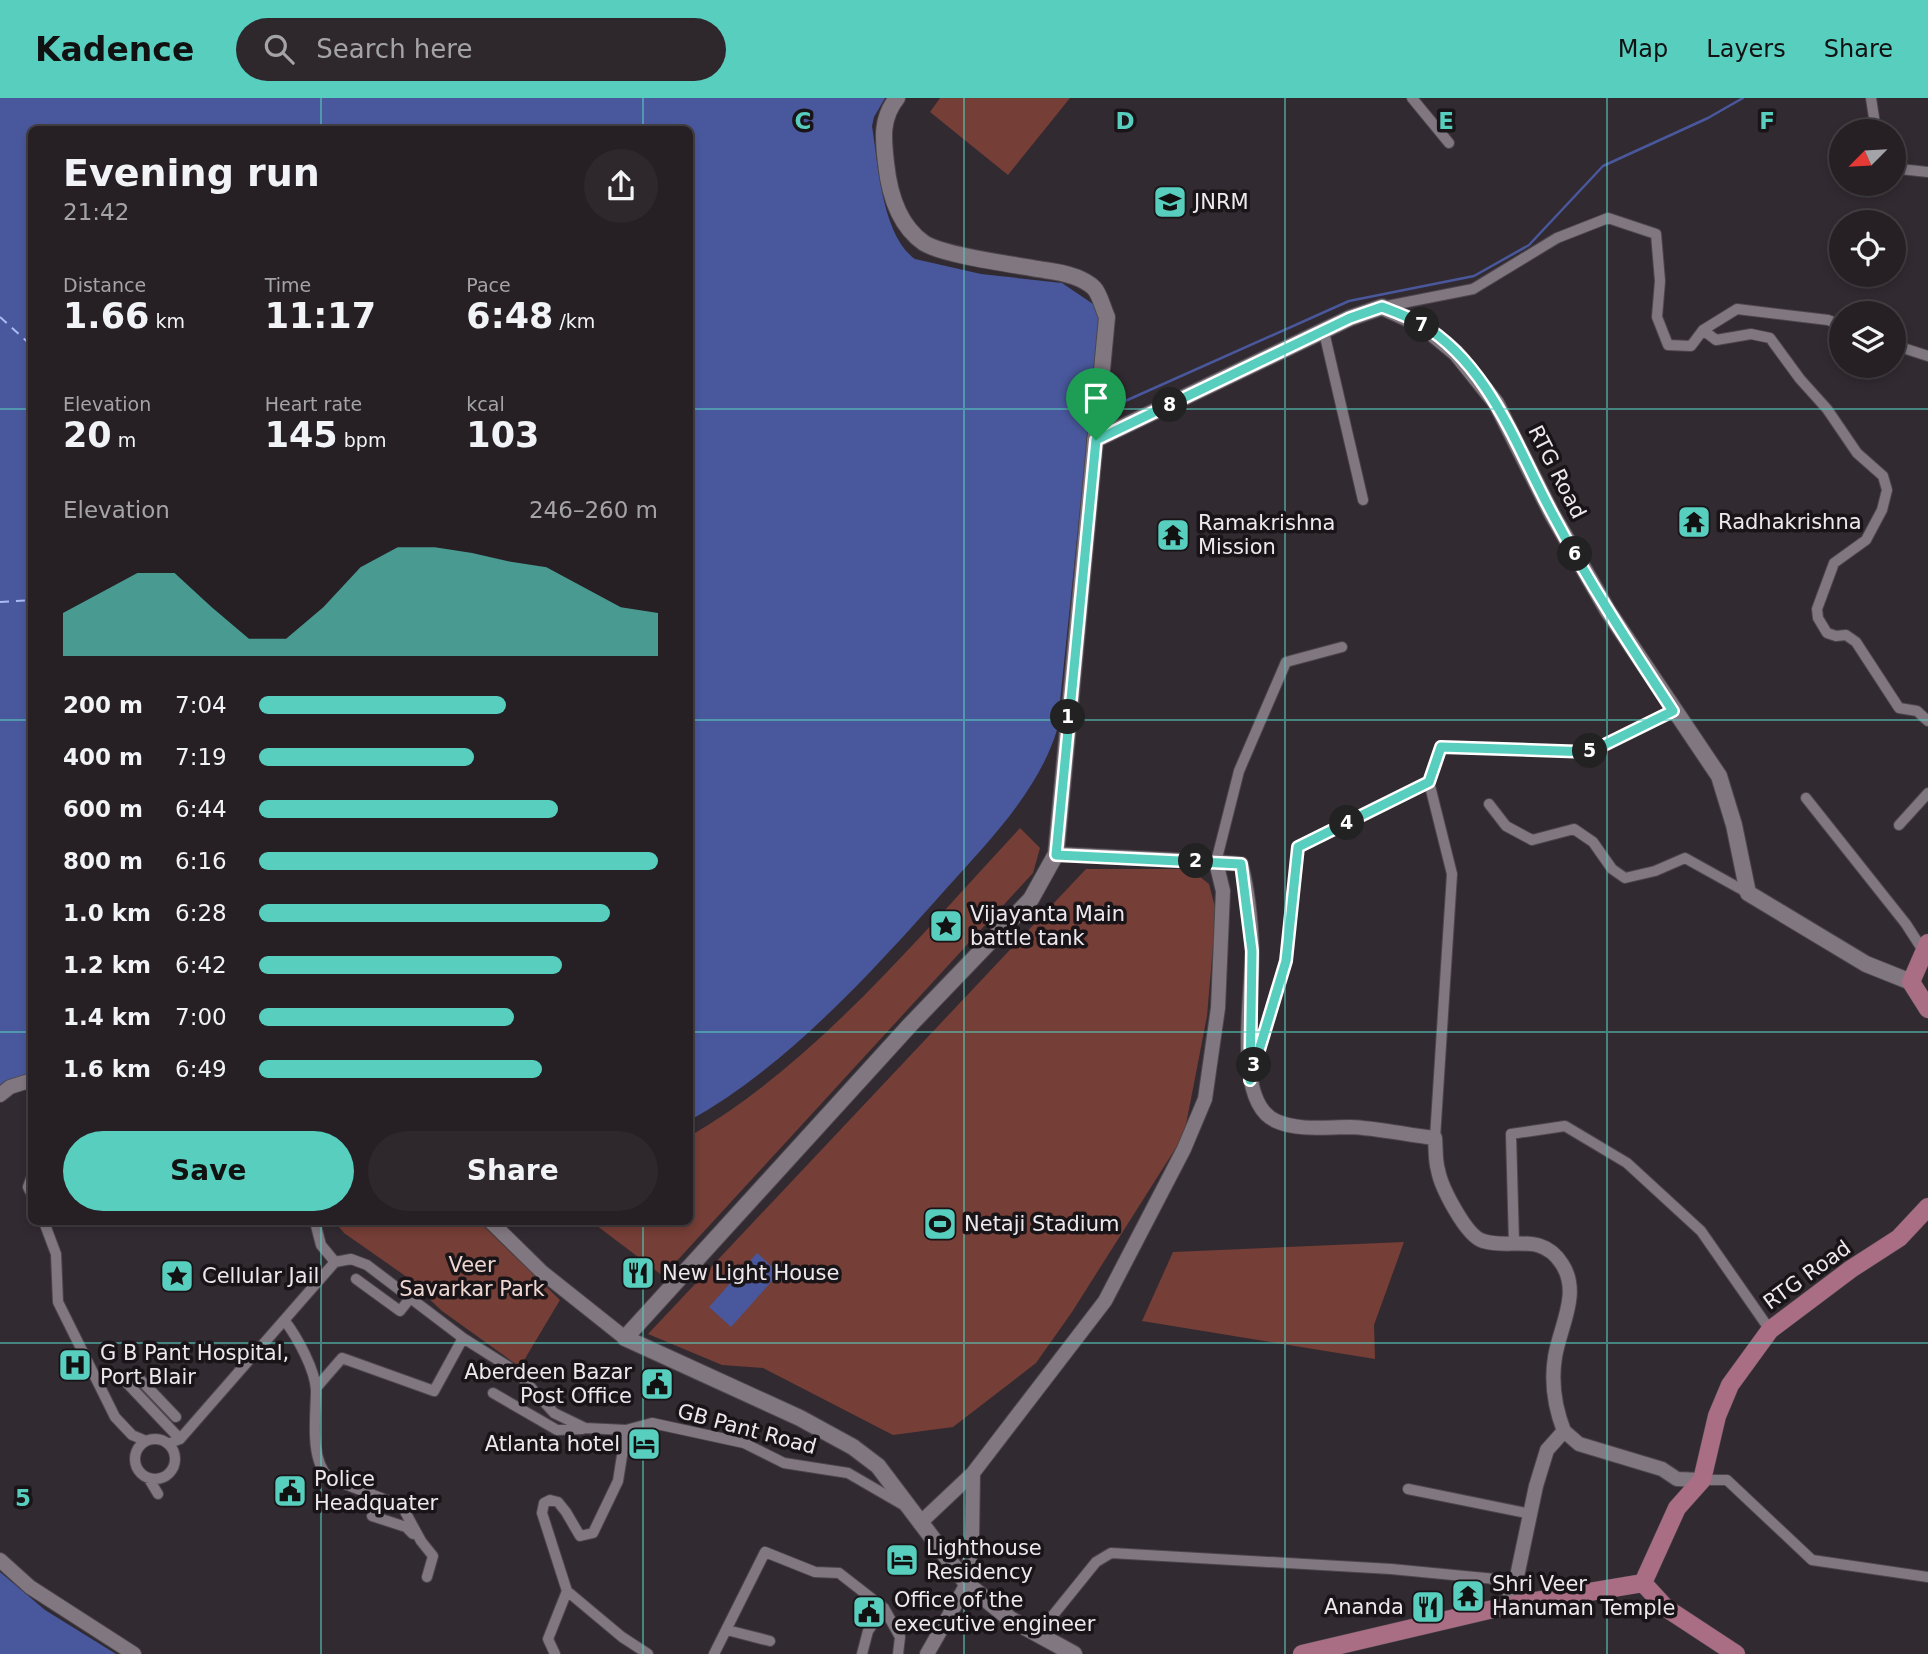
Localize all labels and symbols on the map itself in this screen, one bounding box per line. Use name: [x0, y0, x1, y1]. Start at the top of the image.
text: C: [795, 108, 811, 134]
text: D: [1115, 108, 1135, 134]
text: E: [1438, 108, 1454, 134]
text: F: [1759, 108, 1775, 134]
north arrow: [1829, 119, 1906, 196]
school or university icon: JNRM: [1151, 183, 1189, 221]
place label: JNRM: [1192, 190, 1249, 214]
pin: 7: [1404, 308, 1440, 342]
pin: [1066, 368, 1126, 440]
pin: 8: [1152, 388, 1188, 422]
street label: RTG Road: [1523, 421, 1591, 523]
temple icon: Radhakrishna: [1675, 503, 1713, 541]
place label: Radhakrishna: [1718, 510, 1862, 534]
place label: Ramakrishna Mission: [1198, 511, 1335, 559]
temple icon: Ramakrishna Mission: [1154, 516, 1192, 554]
pin: 6: [1558, 536, 1592, 572]
pin: 1: [1050, 700, 1086, 734]
pin: 5: [1572, 734, 1608, 768]
pin: 4: [1330, 806, 1364, 840]
pin: 2: [1178, 844, 1214, 878]
place label: Vijayanta Main battle tank: [970, 902, 1125, 950]
place icon: Vijayanta Main battle tank: [927, 907, 965, 945]
pin: 3: [1236, 1048, 1272, 1082]
sports icon: Netaji Stadium: [921, 1205, 959, 1243]
place label: Netaji Stadium: [964, 1212, 1119, 1236]
street label: RTG Road: [1759, 1235, 1855, 1315]
park label: Veer Savarkar Park: [399, 1253, 546, 1301]
restaurant icon: New Light House: [619, 1254, 657, 1292]
place icon: Cellular Jail: [158, 1257, 196, 1295]
place label: New Light House: [662, 1261, 839, 1285]
place label: Cellular Jail: [202, 1264, 319, 1288]
place label: G B Pant Hospital, Port Blair: [100, 1341, 289, 1389]
hospital icon: G B Pant Hospital, Port Blair: [56, 1346, 94, 1384]
place label: Aberdeen Bazar Post Office: [464, 1360, 632, 1408]
public building icon: Aberdeen Bazar Post Office: [638, 1365, 676, 1403]
street label: GB Pant Road: [675, 1399, 819, 1459]
hotel icon: Atlanta hotel: [625, 1425, 663, 1463]
place label: Atlanta hotel: [485, 1432, 620, 1456]
place label: Police Headquater: [314, 1467, 439, 1515]
public building icon: Police Headquater: [271, 1472, 309, 1510]
text: 5: [15, 1485, 31, 1511]
place label: Lighthouse Residency: [926, 1536, 1042, 1584]
hotel icon: Lighthouse Residency: [883, 1541, 921, 1579]
place label: Shri Veer Hanuman Temple: [1492, 1572, 1675, 1620]
temple icon: Shri Veer Hanuman Temple: [1449, 1577, 1487, 1615]
place label: Office of the executive engineer: [894, 1588, 1096, 1636]
restaurant icon: Ananda: [1409, 1588, 1447, 1626]
public building icon: Office of the executive engineer: [850, 1593, 888, 1631]
place label: Ananda: [1324, 1595, 1404, 1619]

